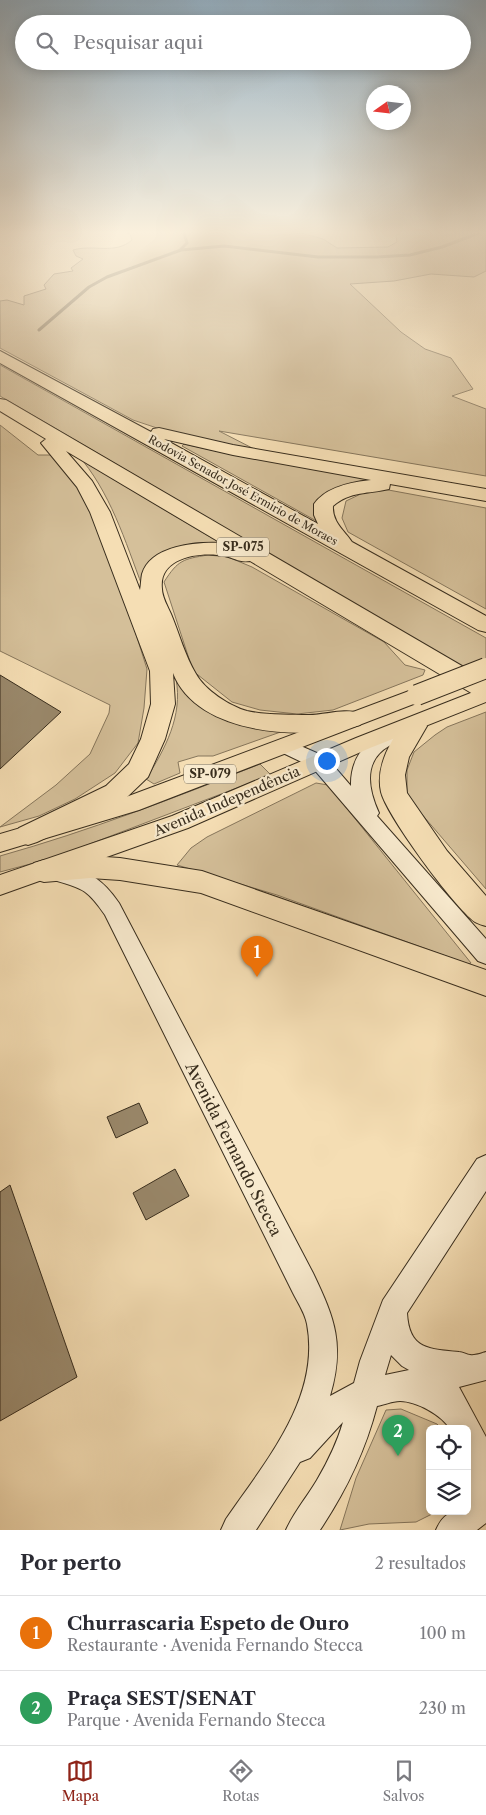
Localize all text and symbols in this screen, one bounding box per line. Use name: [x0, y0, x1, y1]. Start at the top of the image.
search box: [15, 15, 471, 70]
icon: search: [33, 29, 61, 57]
text: Pesquisar aqui: [73, 31, 203, 54]
north arrow: [366, 85, 411, 130]
street label: Rodovia Senador José Ermírio de Moraes: [146, 432, 340, 548]
road number: SP-075: [217, 538, 269, 556]
your location: [314, 748, 340, 774]
street label: Avenida Independência: [150, 762, 303, 840]
road number: SP-079: [184, 764, 236, 784]
pin: 1: [241, 936, 273, 977]
street label: Avenida Fernando Stecca: [181, 1058, 287, 1240]
pin: 2: [382, 1415, 414, 1456]
map controls: [426, 1425, 471, 1515]
button: locate: [426, 1425, 471, 1470]
button: layers: [426, 1470, 471, 1515]
text: Por perto: [20, 1550, 121, 1575]
text: 2 resultados: [375, 1553, 466, 1573]
text: Churrascaria Espeto de Ouro: [67, 1612, 349, 1635]
text: 1: [32, 1623, 40, 1643]
text: 100 m: [420, 1623, 466, 1643]
text: Restaurante · Avenida Fernando Stecca: [67, 1635, 363, 1655]
text: Praça SEST/SENAT: [67, 1687, 256, 1710]
text: 2: [31, 1698, 41, 1718]
text: 230 m: [419, 1698, 466, 1718]
text: Parque · Avenida Fernando Stecca: [67, 1710, 326, 1730]
tab: Mapa: [62, 1757, 99, 1805]
tab: Rotas: [222, 1757, 259, 1805]
tab: Salvos: [383, 1757, 424, 1805]

